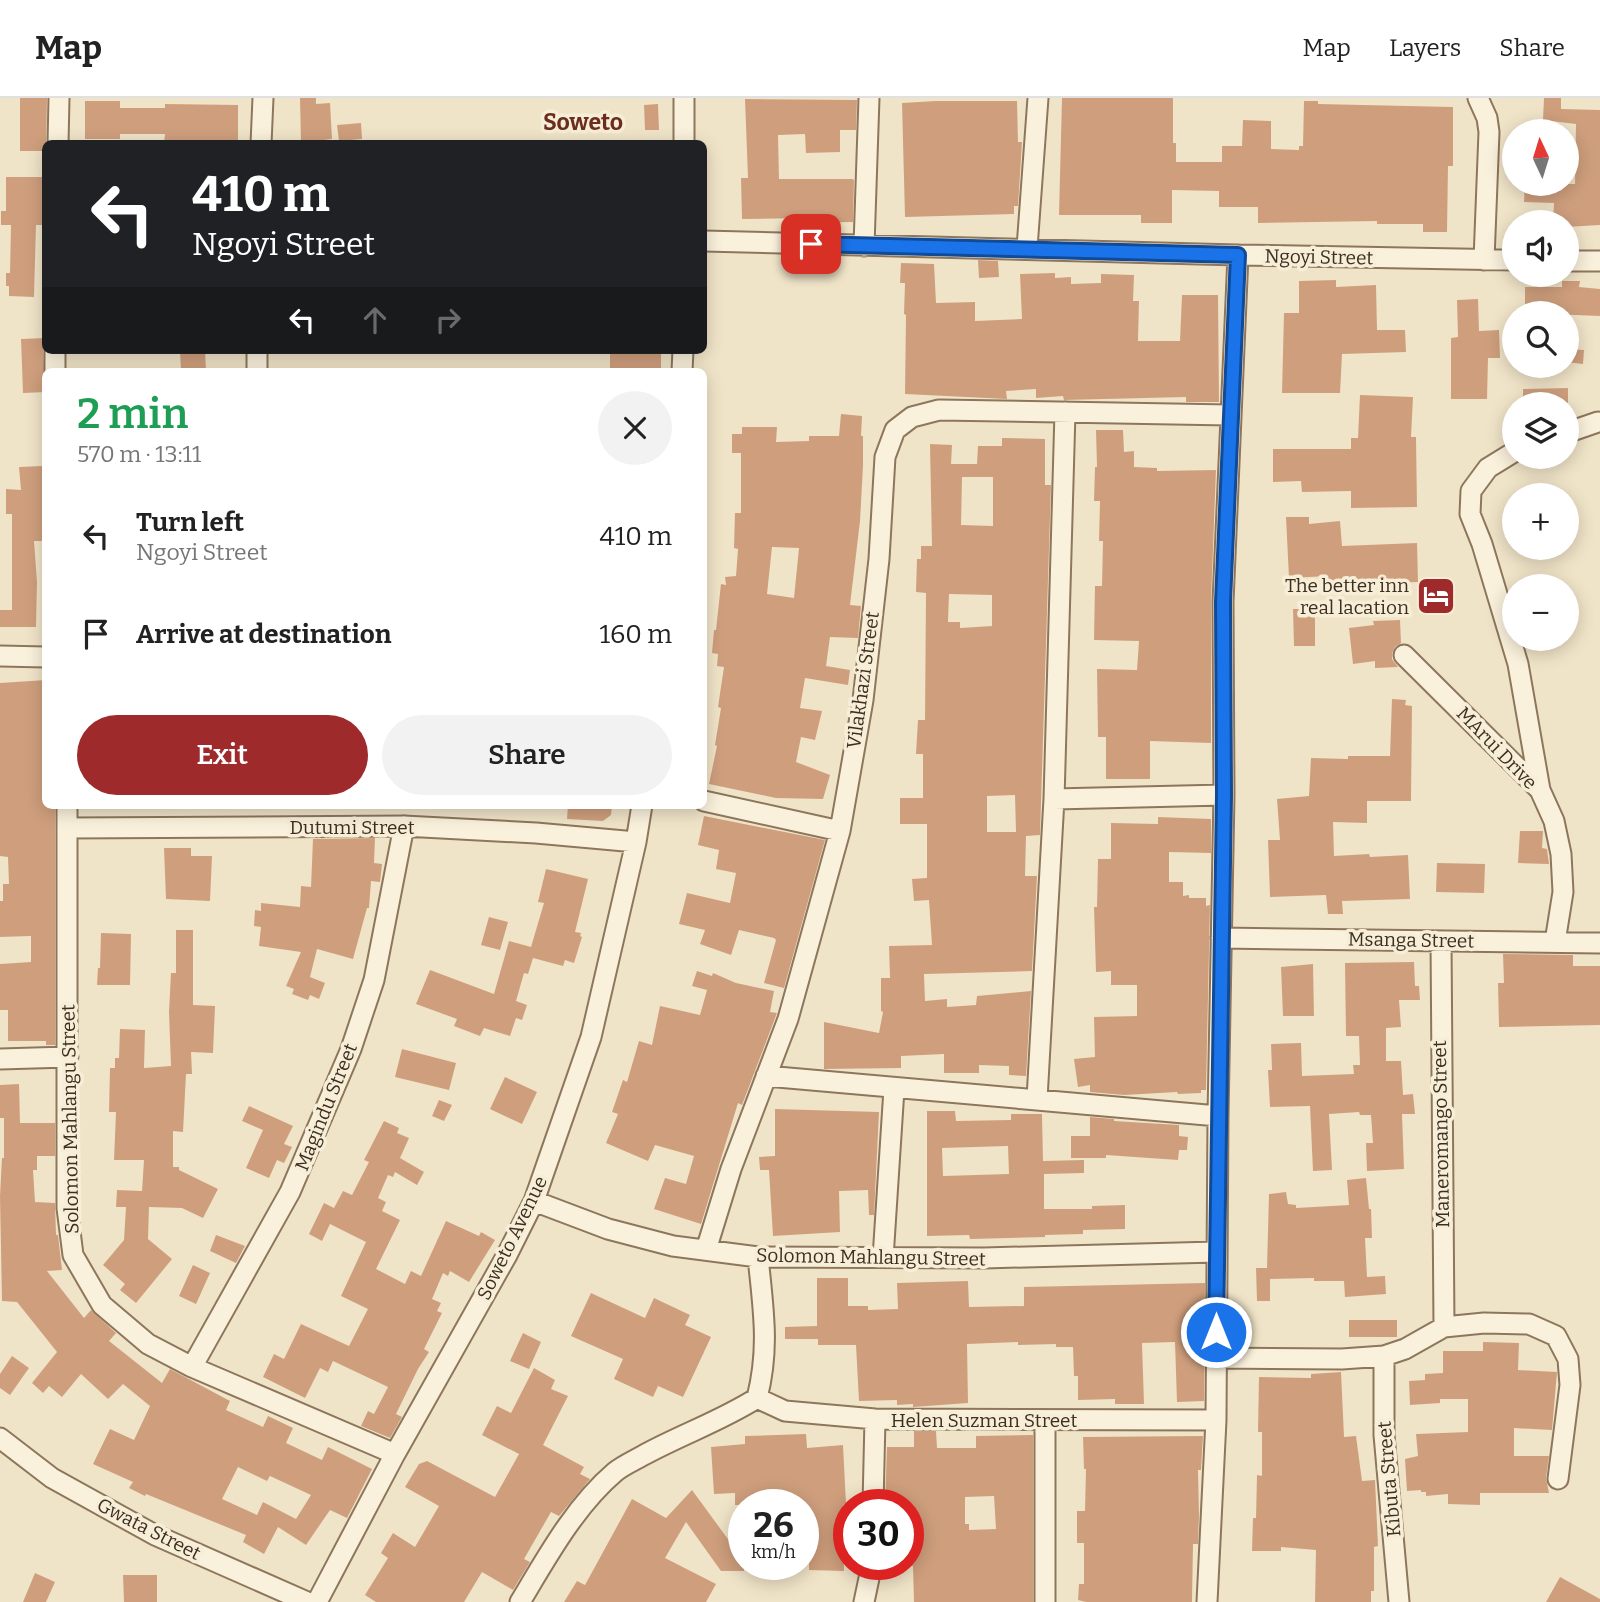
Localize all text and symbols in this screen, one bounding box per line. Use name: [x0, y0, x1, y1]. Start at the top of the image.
text: Map: [35, 28, 102, 68]
text: Map: [1303, 34, 1351, 62]
text: Layers: [1389, 34, 1461, 62]
text: Share: [1499, 34, 1565, 62]
district label: Soweto: [543, 108, 623, 136]
north arrow: [1502, 119, 1578, 196]
map controls: [1502, 119, 1579, 651]
text: 410 m: [192, 165, 330, 224]
icon: left: [77, 168, 168, 259]
button: sound: [1502, 210, 1579, 287]
pin: [781, 214, 841, 274]
text: Ngoyi Street: [192, 225, 375, 263]
icon: arrive: [792, 225, 830, 263]
street label: Ngoyi Street: [1264, 245, 1374, 269]
icon: left: [283, 301, 321, 339]
icon: ahead: [356, 301, 394, 339]
icon: right: [429, 301, 467, 339]
button: search: [1502, 301, 1579, 378]
text: 2 min: [77, 389, 188, 439]
button: close: [598, 391, 672, 465]
button: layers: [1502, 392, 1579, 469]
text: 570 m · 13:11: [77, 440, 201, 468]
button: +: [1502, 483, 1579, 560]
text: Turn left: [136, 507, 244, 538]
icon: left: [77, 517, 115, 555]
text: 410 m: [600, 521, 672, 552]
text: Ngoyi Street: [136, 538, 268, 566]
place label: The better inn real lacation: [1285, 574, 1409, 619]
button: −: [1502, 574, 1579, 651]
hotel icon: The better inn real lacation: [1415, 575, 1457, 617]
street label: Vilakhazi Street: [842, 610, 884, 750]
icon: arrive: [77, 615, 115, 653]
text: Arrive at destination: [136, 619, 391, 650]
text: 160 m: [600, 619, 672, 650]
street label: MArui Drive: [1452, 702, 1542, 794]
button: Exit: [77, 715, 368, 795]
button: Share: [382, 715, 672, 795]
street label: Dutumi Street: [289, 816, 415, 839]
street label: Msanga Street: [1348, 927, 1474, 953]
street label: Solomon Mahlangu Street: [56, 1004, 84, 1234]
street label: Magindu Street: [290, 1040, 362, 1174]
street label: Maneromango Street: [1428, 1040, 1454, 1228]
street label: Soweto Avenue: [472, 1172, 552, 1304]
street label: Solomon Mahlangu Street: [756, 1243, 986, 1271]
position arrow: [1179, 1295, 1253, 1369]
street label: Helen Suzman Street: [891, 1409, 1077, 1432]
street label: Kibuta Street: [1372, 1420, 1406, 1538]
speed limit sign: 30: [833, 1489, 924, 1580]
street label: Gwata Street: [93, 1493, 205, 1565]
text: 26: [753, 1504, 794, 1546]
text: km/h: [751, 1541, 796, 1563]

